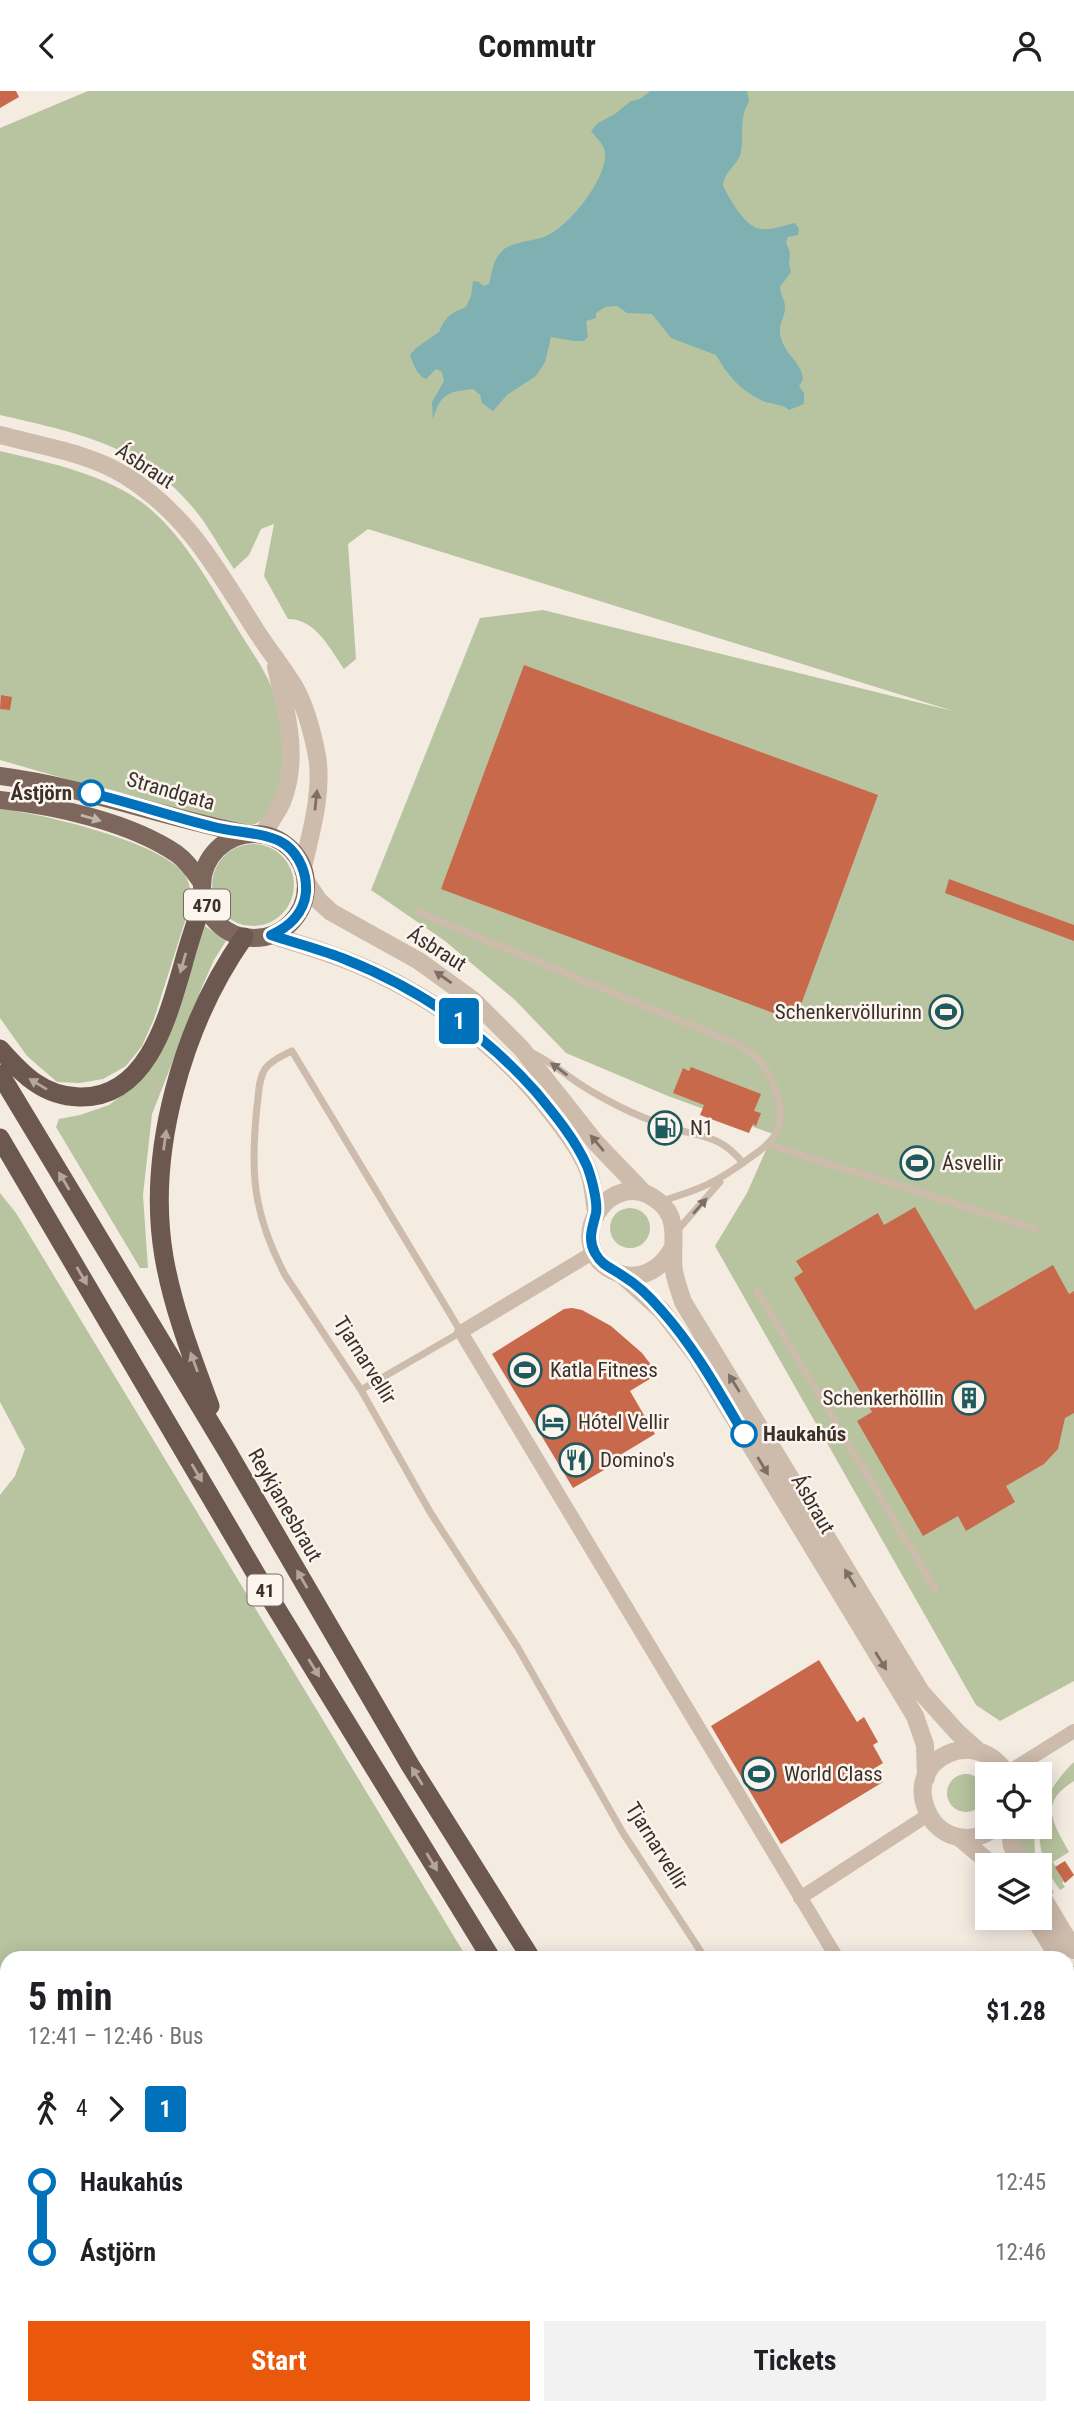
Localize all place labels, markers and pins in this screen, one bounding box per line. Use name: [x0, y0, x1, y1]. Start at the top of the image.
marker: Ástjörn: [78, 780, 104, 806]
place label: Ástjörn: [11, 781, 72, 805]
sports icon: Schenkervöllurinn: [927, 993, 965, 1031]
place label: Schenkervöllurinn: [775, 1000, 922, 1024]
fuel station icon: N1: [646, 1109, 684, 1147]
place label: N1: [690, 1116, 713, 1140]
sports icon: Ásvellir: [898, 1144, 936, 1182]
place label: Ásvellir: [942, 1151, 1003, 1175]
sports icon: Katla Fitness: [506, 1351, 544, 1389]
place label: Katla Fitness: [550, 1358, 658, 1382]
building icon: Schenkerhöllin: [950, 1379, 988, 1417]
place label: Schenkerhöllin: [822, 1386, 944, 1410]
hotel icon: Hótel Vellir: [534, 1403, 572, 1441]
place label: Hótel Vellir: [578, 1410, 669, 1434]
marker: Haukahús: [731, 1421, 757, 1447]
place label: Haukahús: [763, 1422, 846, 1446]
restaurant icon: Domino's: [557, 1441, 595, 1479]
place label: Domino's: [600, 1448, 675, 1472]
sports icon: World Class: [740, 1755, 778, 1793]
place label: World Class: [784, 1762, 883, 1786]

